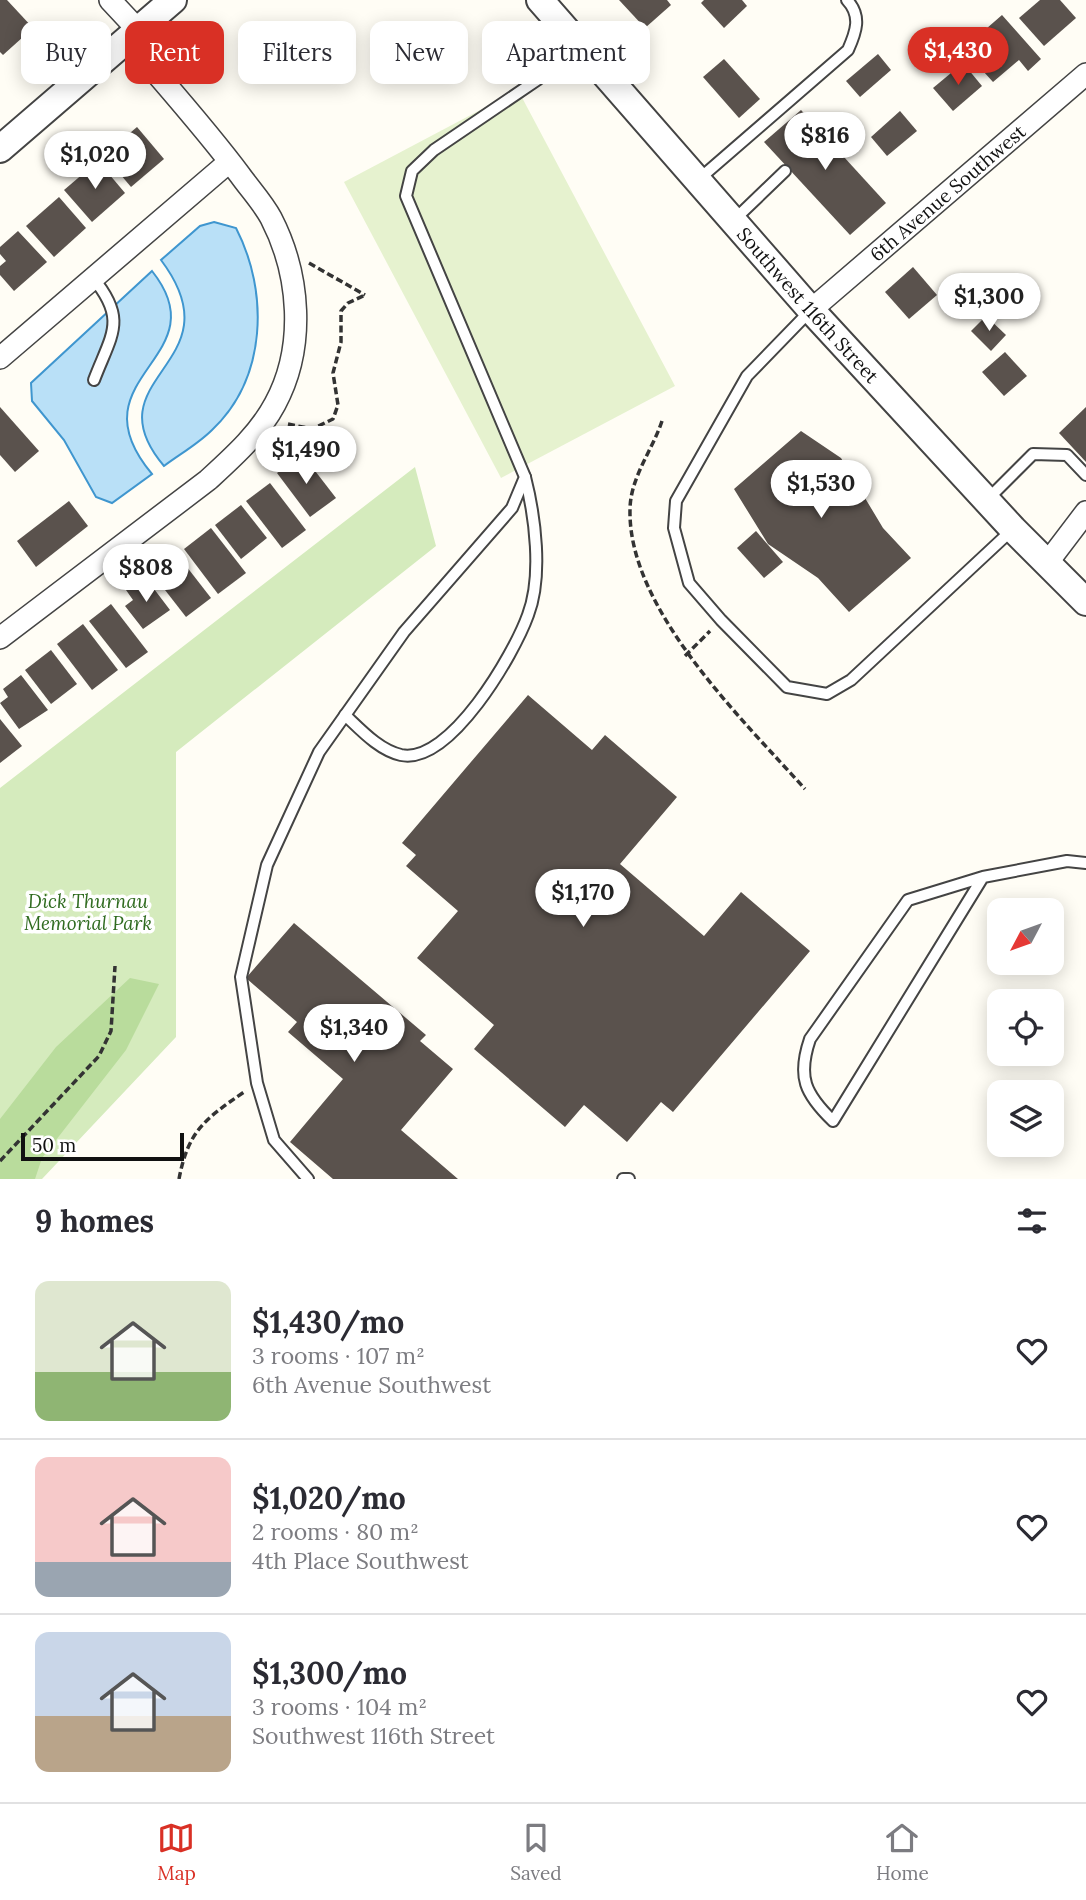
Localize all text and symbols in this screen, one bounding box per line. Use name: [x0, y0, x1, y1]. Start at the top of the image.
chip: Buy: [21, 21, 111, 84]
chip: Rent: [125, 21, 224, 84]
chip: Filters: [238, 21, 356, 84]
chip: New: [370, 21, 468, 84]
chip: Apartment: [482, 21, 650, 84]
pin: $1,430: [901, 28, 1015, 87]
text: $1,430: [924, 35, 992, 64]
pin: $816: [784, 113, 866, 172]
street label: 6th Avenue Southwest: [865, 119, 1031, 266]
text: $816: [800, 120, 850, 149]
pin: $1,020: [38, 132, 152, 191]
text: $1,020: [60, 139, 130, 168]
street label: Southwest 116th Street: [732, 222, 884, 388]
pin: $1,300: [932, 274, 1046, 333]
text: $1,300: [954, 281, 1024, 310]
pin: $1,490: [249, 426, 363, 486]
text: $1,490: [271, 434, 341, 463]
pin: $1,530: [764, 461, 878, 520]
text: $1,530: [787, 468, 855, 497]
pin: $808: [105, 544, 187, 604]
text: $808: [119, 552, 173, 581]
pin: $1,170: [526, 870, 640, 929]
text: $1,170: [551, 877, 615, 906]
park label: Dick Thurnau Memorial Park: [24, 889, 152, 935]
north arrow: [987, 898, 1064, 975]
map controls: [987, 898, 1064, 1157]
button: locate: [987, 989, 1064, 1066]
pin: $1,340: [297, 1004, 411, 1064]
text: $1,340: [320, 1012, 388, 1041]
button: layers: [987, 1080, 1064, 1157]
scale bar: [21, 1130, 184, 1162]
text: 50 m: [32, 1133, 76, 1157]
text: 9 homes: [35, 1202, 154, 1240]
icon: filters: [1013, 1202, 1051, 1240]
text: $1,430/mo: [252, 1303, 404, 1341]
icon: home: [91, 1309, 175, 1393]
icon: heart: [1013, 1332, 1051, 1370]
text: 3 rooms · 107 m²: [252, 1341, 425, 1370]
text: 6th Avenue Southwest: [252, 1370, 491, 1399]
text: $1,020/mo: [252, 1479, 406, 1517]
icon: home: [91, 1485, 175, 1569]
icon: heart: [1013, 1508, 1051, 1546]
text: 2 rooms · 80 m²: [252, 1517, 419, 1546]
text: 4th Place Southwest: [252, 1546, 469, 1575]
text: $1,300/mo: [252, 1654, 407, 1692]
icon: home: [91, 1660, 175, 1744]
icon: heart: [1013, 1683, 1051, 1721]
text: 3 rooms · 104 m²: [252, 1692, 427, 1721]
text: Southwest 116th Street: [252, 1721, 495, 1750]
tab: Map: [157, 1819, 196, 1885]
tab: Saved: [510, 1819, 562, 1885]
tab: Home: [876, 1819, 929, 1885]

